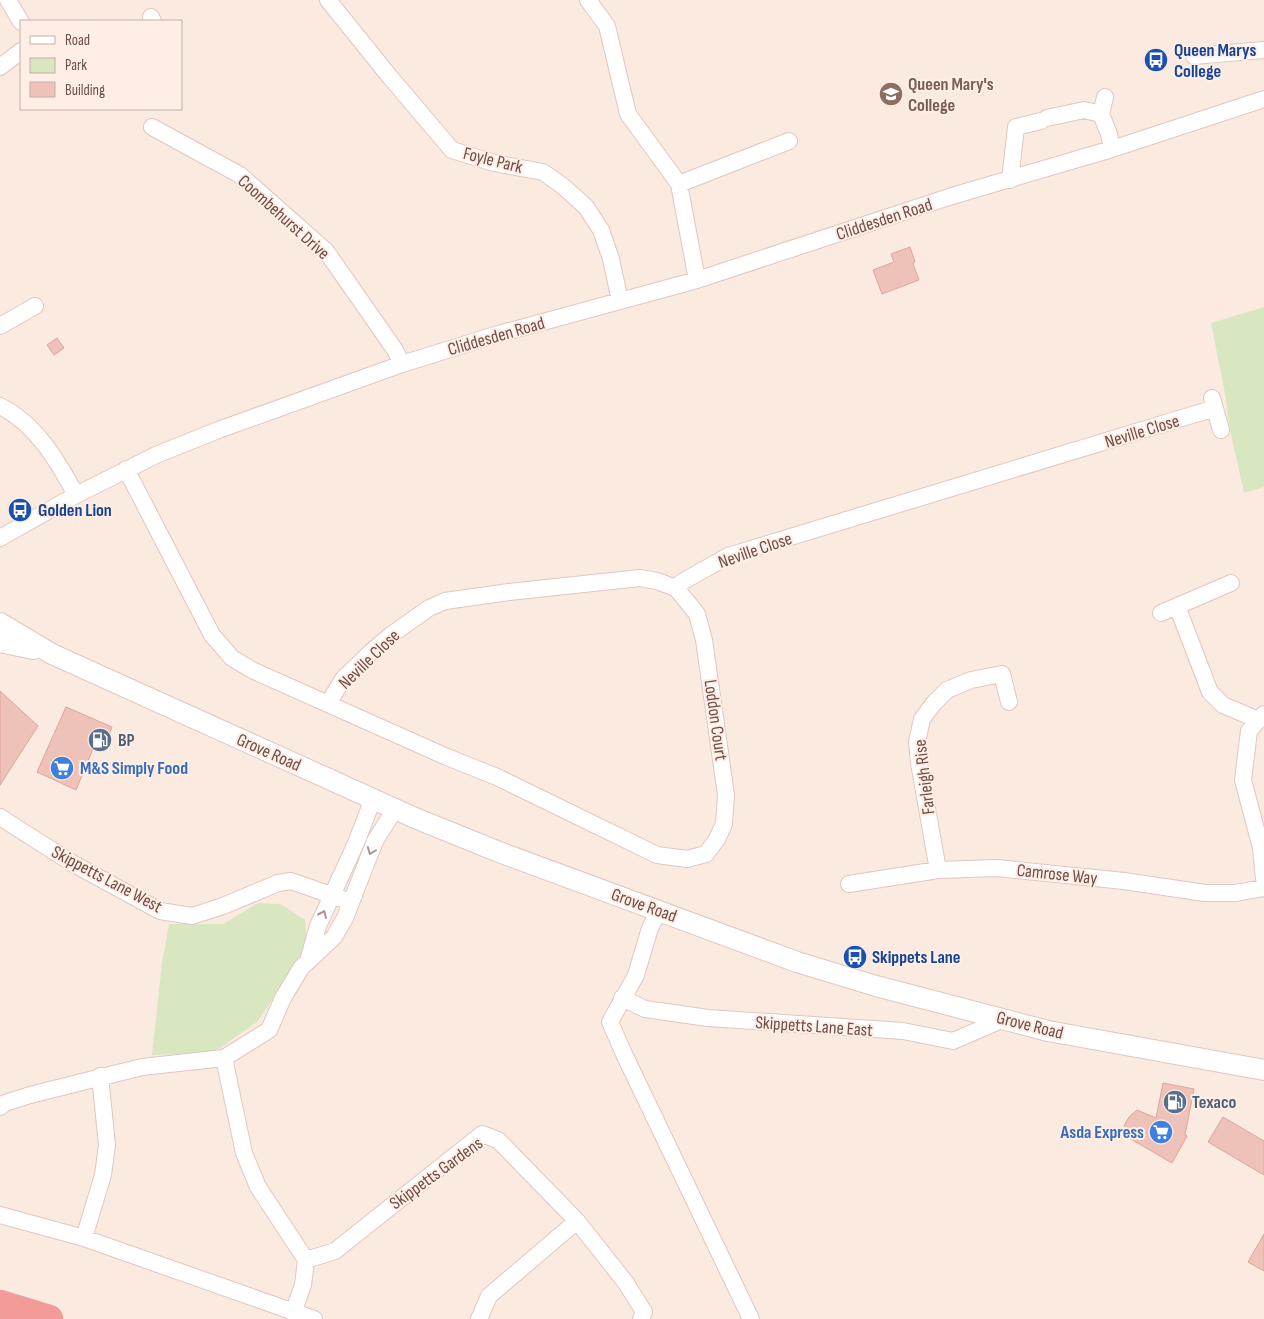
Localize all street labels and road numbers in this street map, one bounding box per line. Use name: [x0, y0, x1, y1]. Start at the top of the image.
street label: Foyle Park: [461, 143, 525, 178]
street label: Coombehurst Drive: [233, 171, 334, 264]
street label: Cliddesden Road: [833, 194, 935, 245]
street label: Cliddesden Road: [445, 313, 547, 360]
street label: Neville Close: [1102, 410, 1182, 453]
street label: Neville Close: [716, 528, 795, 573]
street label: Neville Close: [334, 625, 404, 694]
street label: Loddon Court: [699, 678, 732, 762]
street label: Grove Road: [233, 729, 304, 776]
street label: Farleigh Rise: [909, 738, 940, 816]
street label: Skippetts Lane West: [48, 841, 166, 918]
street label: Camrose Way: [1016, 860, 1098, 889]
street label: Grove Road: [608, 884, 679, 927]
street label: Grove Road: [994, 1007, 1065, 1044]
street label: Skippetts Lane East: [755, 1012, 874, 1041]
street label: Skippetts Gardens: [386, 1133, 487, 1214]

